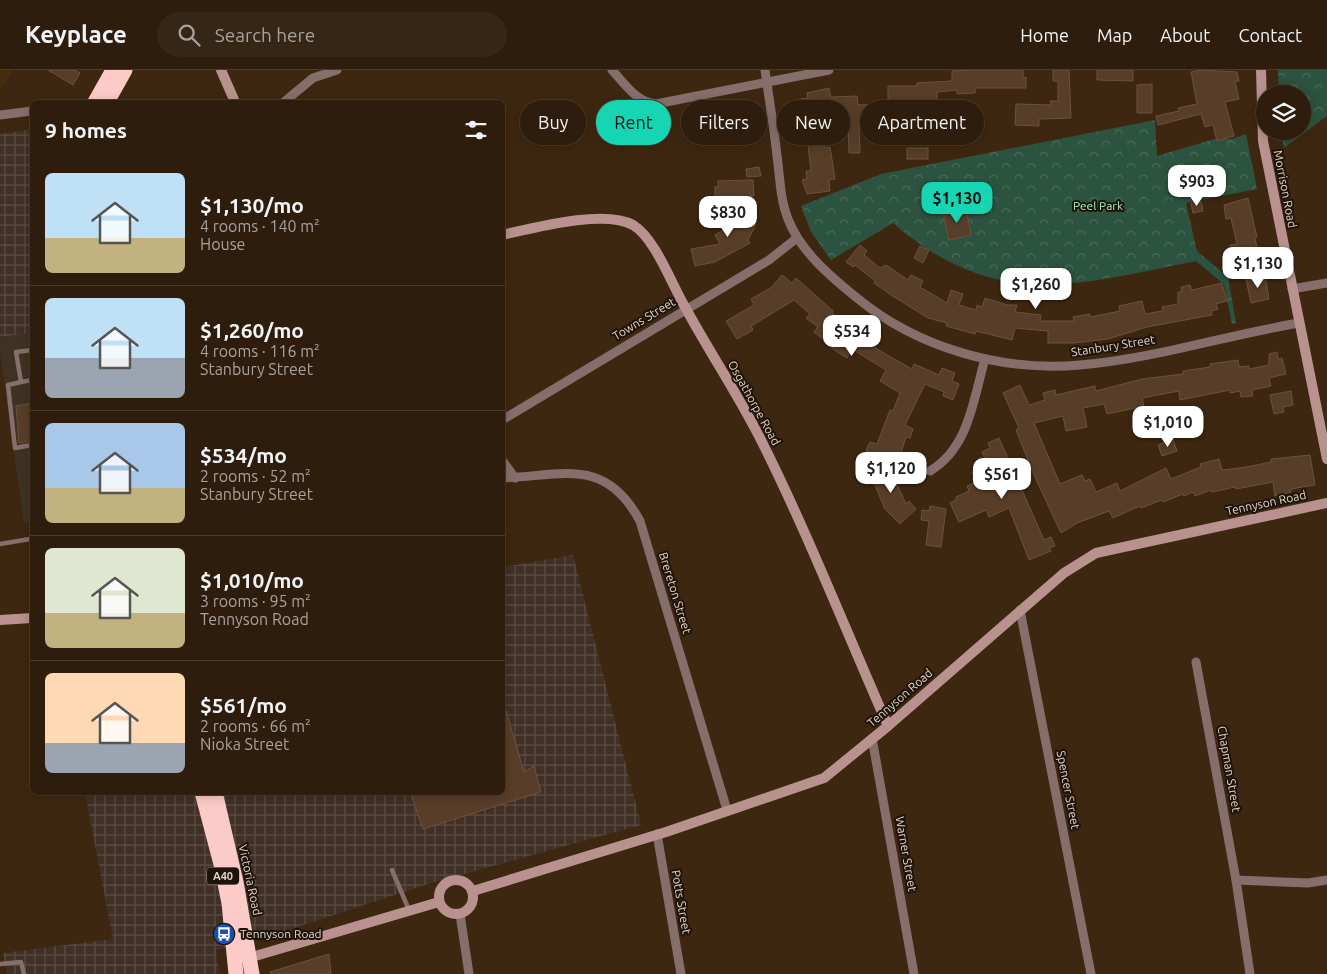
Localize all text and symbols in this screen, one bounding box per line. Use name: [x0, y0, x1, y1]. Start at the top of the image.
search box: [157, 12, 507, 57]
text: Keyplace: [25, 21, 127, 48]
icon: search: [175, 21, 203, 49]
text: Search here: [215, 24, 315, 46]
text: Home: [1020, 25, 1069, 45]
text: Map: [1097, 25, 1132, 45]
text: About: [1160, 25, 1210, 45]
text: Contact: [1238, 25, 1302, 45]
map controls: [1256, 85, 1311, 140]
button: layers: [1256, 85, 1311, 140]
chip: Buy: [520, 100, 586, 145]
chip: Rent: [596, 100, 671, 145]
chip: Filters: [681, 100, 767, 145]
chip: New: [777, 100, 850, 145]
chip: Apartment: [860, 100, 984, 145]
icon: filters: [462, 116, 490, 144]
text: 9 homes: [45, 118, 127, 142]
street label: Morrison Road: [1272, 149, 1299, 229]
pin: $903: [1167, 164, 1227, 207]
text: $903: [1179, 172, 1215, 190]
pin: $1,130: [916, 182, 998, 224]
text: $1,130: [932, 189, 982, 207]
icon: home: [85, 193, 145, 253]
text: $1,130/mo: [200, 193, 304, 217]
pin: $830: [698, 196, 758, 238]
park label: Peel Park: [1073, 199, 1123, 212]
text: $830: [710, 203, 746, 221]
text: 4 rooms · 140 m²: [200, 217, 320, 235]
text: House: [200, 235, 245, 253]
pin: $1,130: [1217, 246, 1299, 289]
text: $1,130: [1233, 254, 1283, 272]
pin: $1,260: [995, 268, 1077, 310]
text: $1,260: [1011, 275, 1061, 293]
street label: Towns Street: [610, 295, 678, 342]
pin: $534: [822, 314, 882, 357]
icon: home: [85, 318, 145, 378]
text: $1,260/mo: [200, 318, 304, 342]
text: $534: [834, 322, 870, 340]
street label: Stanbury Street: [1070, 332, 1156, 359]
text: 4 rooms · 116 m²: [200, 342, 320, 360]
street label: Osgathorpe Road: [726, 358, 783, 447]
text: Stanbury Street: [200, 360, 313, 378]
pin: $1,010: [1127, 406, 1209, 448]
text: $1,010: [1143, 413, 1193, 431]
icon: home: [85, 443, 145, 503]
text: $534/mo: [200, 443, 287, 467]
pin: $1,120: [850, 452, 932, 494]
pin: $561: [972, 458, 1032, 500]
text: $1,120: [866, 459, 916, 477]
text: $561: [984, 465, 1020, 483]
text: 2 rooms · 52 m²: [200, 467, 311, 485]
text: Stanbury Street: [200, 485, 313, 503]
street label: Tennyson Road: [1225, 488, 1307, 517]
street label: Brereton Street: [657, 550, 694, 636]
icon: home: [85, 568, 145, 628]
text: $1,010/mo: [200, 568, 304, 592]
text: 3 rooms · 95 m²: [200, 592, 311, 610]
text: Tennyson Road: [200, 610, 309, 628]
street label: Tennyson Road: [865, 666, 935, 729]
icon: home: [85, 693, 145, 753]
text: $561/mo: [200, 693, 287, 717]
text: 2 rooms · 66 m²: [200, 717, 311, 735]
street label: Chapman Street: [1216, 725, 1243, 813]
text: Nioka Street: [200, 735, 289, 753]
street label: Spencer Street: [1055, 750, 1083, 831]
street label: Warner Street: [894, 815, 920, 893]
street label: Victoria Road: [237, 843, 264, 917]
road number: A40: [207, 868, 239, 884]
street label: Potts Street: [669, 869, 694, 935]
bus stop icon: Tennyson Road: [212, 922, 236, 946]
place label: Tennyson Road: [240, 927, 322, 940]

